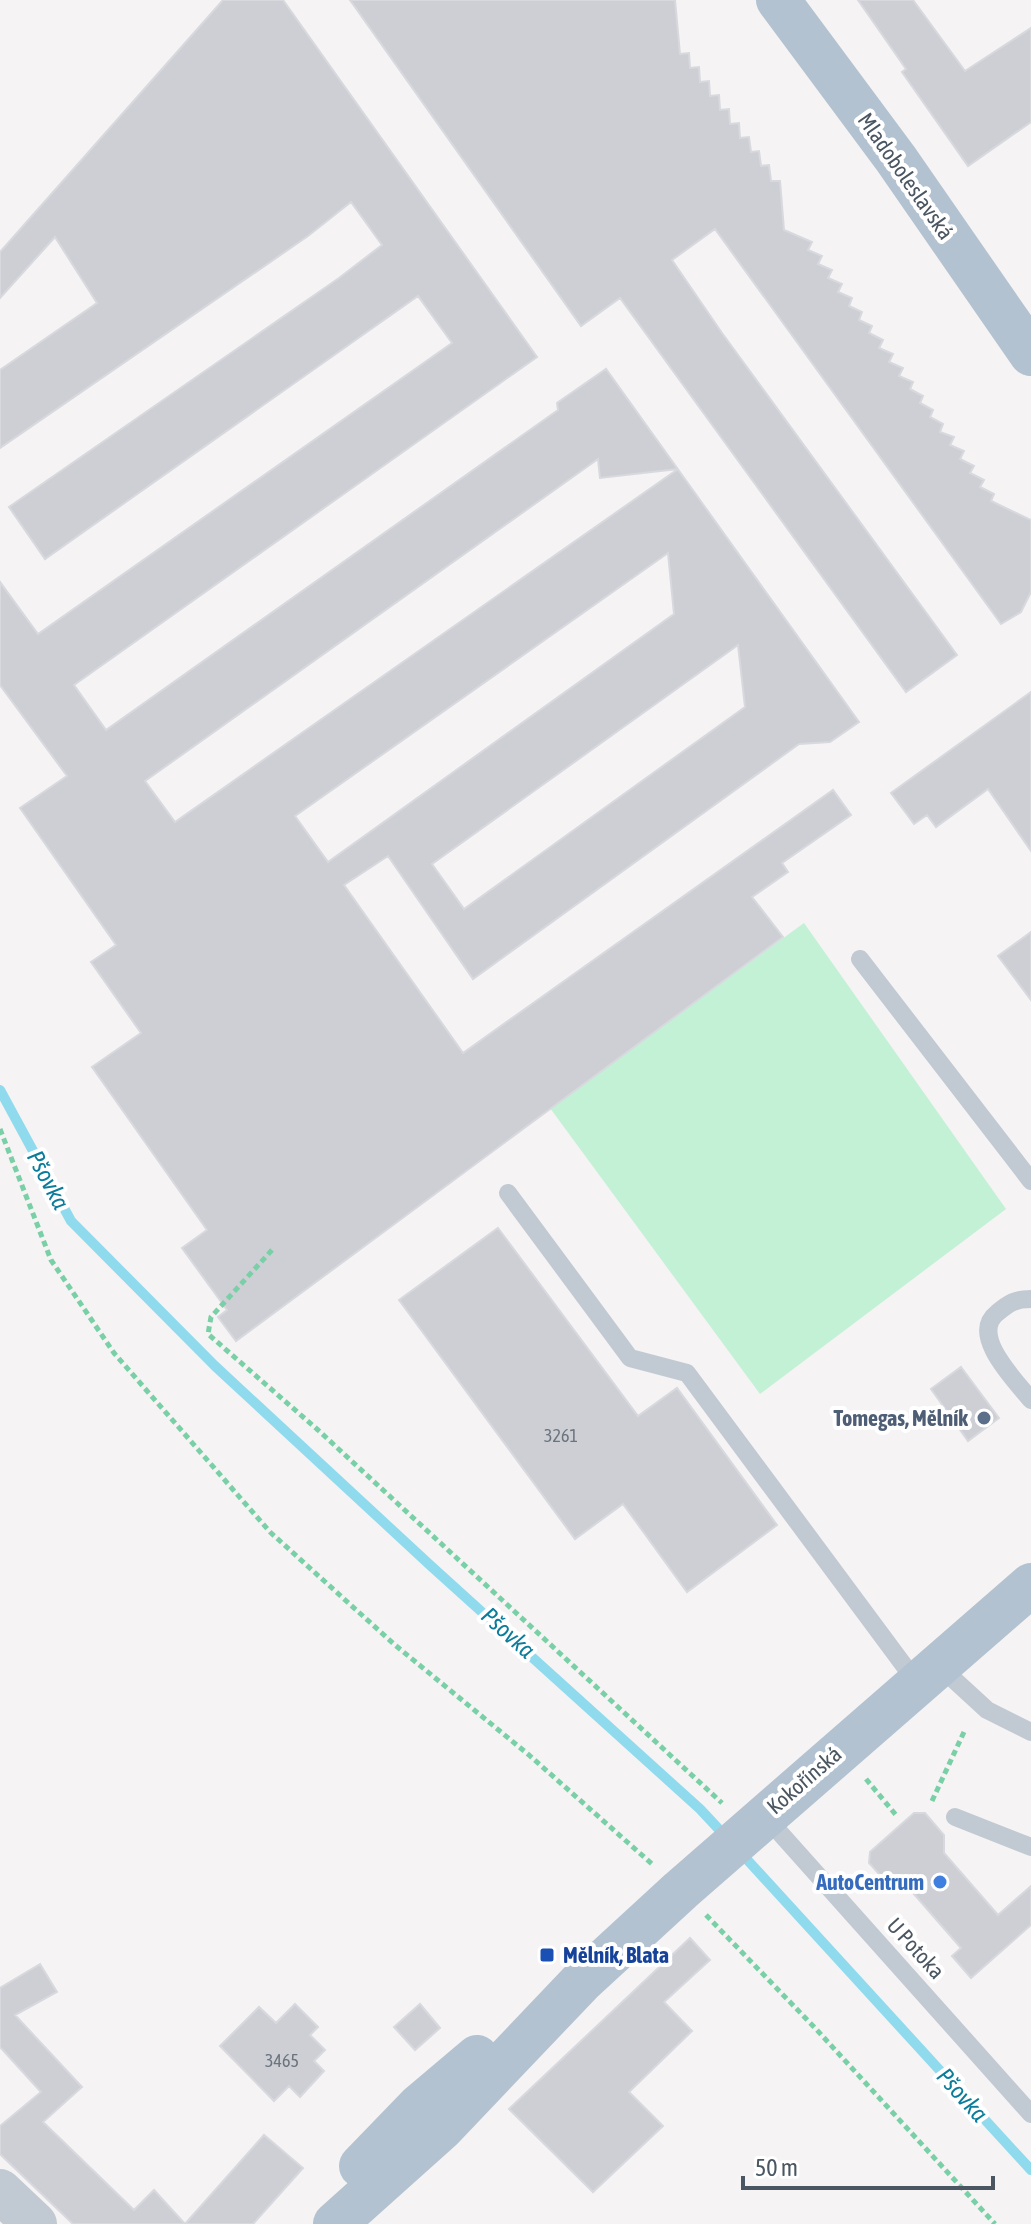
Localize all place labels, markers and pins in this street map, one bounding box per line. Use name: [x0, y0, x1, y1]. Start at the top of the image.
place label: Tomegas, Mělník: [834, 1405, 968, 1431]
marker: Tomegas, Mělník: [975, 1409, 993, 1427]
place label: AutoCentrum: [815, 1869, 924, 1895]
marker: AutoCentrum: [931, 1873, 949, 1891]
place label: Mělník, Blata: [563, 1942, 669, 1968]
marker: Mělník, Blata: [538, 1946, 556, 1964]

